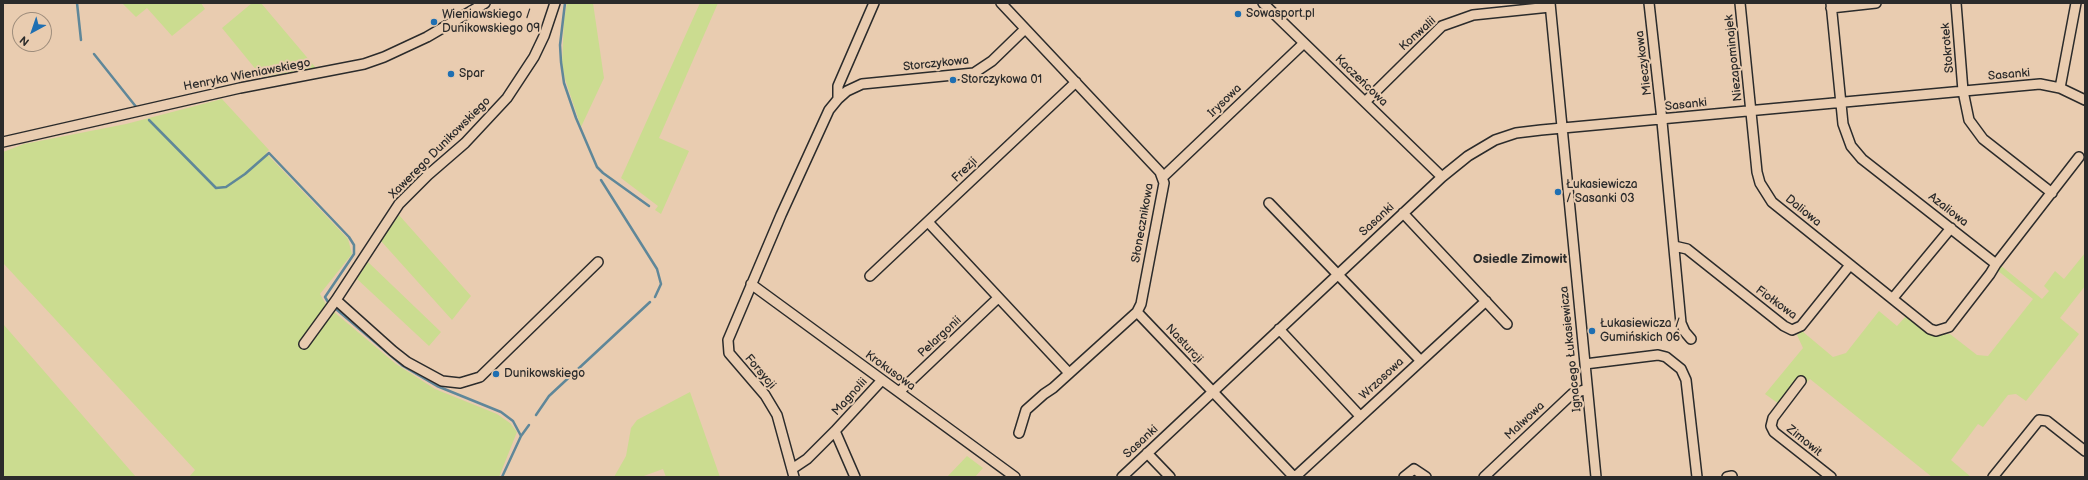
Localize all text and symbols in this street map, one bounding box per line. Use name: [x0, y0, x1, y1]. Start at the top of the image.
place label: Sowasport.pl: [1246, 7, 1315, 21]
place label: Wieniawskiego / Dunikowskiego 09: [442, 8, 540, 36]
marker: Sowasport.pl: [1233, 9, 1243, 19]
north arrow: [12, 12, 52, 52]
street label: Konwalii: [1397, 14, 1439, 54]
street label: Niezapominajek: [1722, 14, 1746, 102]
marker: Wieniawskiego / Dunikowskiego 09: [429, 17, 439, 27]
street label: Stokrotek: [1939, 22, 1957, 74]
street label: Mieczykowa: [1633, 30, 1655, 96]
text: N: [17, 33, 32, 48]
street label: Kaczeńcowa: [1332, 52, 1390, 110]
street label: Storczykowa: [902, 53, 970, 75]
street label: Henryka Wieniawskiego: [182, 56, 312, 94]
street label: Sasanki: [1987, 66, 2031, 84]
place label: Spar: [459, 67, 484, 81]
marker: Spar: [446, 69, 456, 79]
place label: Storczykowa 01: [961, 73, 1042, 87]
marker: Storczykowa 01: [948, 75, 958, 85]
street label: Irysowa: [1205, 81, 1245, 121]
street label: Xawerego Dunikowskiego: [386, 94, 494, 202]
street label: Sasanki: [1664, 96, 1708, 114]
street label: Frezji: [949, 154, 981, 186]
place label: Łukasiewicza / Sasanki 03: [1566, 178, 1638, 206]
street label: Słonecznikowa: [1129, 182, 1157, 264]
marker: Łukasiewicza / Sasanki 03: [1553, 187, 1563, 197]
street label: Azaliowa: [1925, 190, 1971, 230]
street label: Daliowa: [1782, 192, 1824, 230]
street label: Sasanki: [1357, 200, 1397, 240]
district label: Osiedle Zimowit: [1473, 252, 1567, 268]
street label: Fiołkowa: [1752, 283, 1800, 323]
street label: Ignacego Łukasiewicza: [1557, 285, 1585, 413]
street label: Pelargonii: [915, 313, 965, 361]
place label: Łukasiewicza / Gumińskich 06: [1600, 317, 1680, 345]
street label: Nasturcji: [1162, 321, 1206, 367]
marker: Łukasiewicza / Gumińskich 06: [1587, 326, 1597, 336]
street label: Krokusowa: [862, 348, 918, 394]
street label: Forsycji: [741, 352, 779, 392]
street label: Wrzosowa: [1357, 355, 1407, 403]
place label: Dunikowskiego: [504, 367, 585, 381]
marker: Dunikowskiego: [491, 369, 501, 379]
street label: Magnolii: [829, 375, 871, 419]
street label: Malwowa: [1502, 399, 1548, 443]
street label: Sasanki: [1121, 422, 1161, 462]
street label: Zimowit: [1783, 422, 1825, 460]

